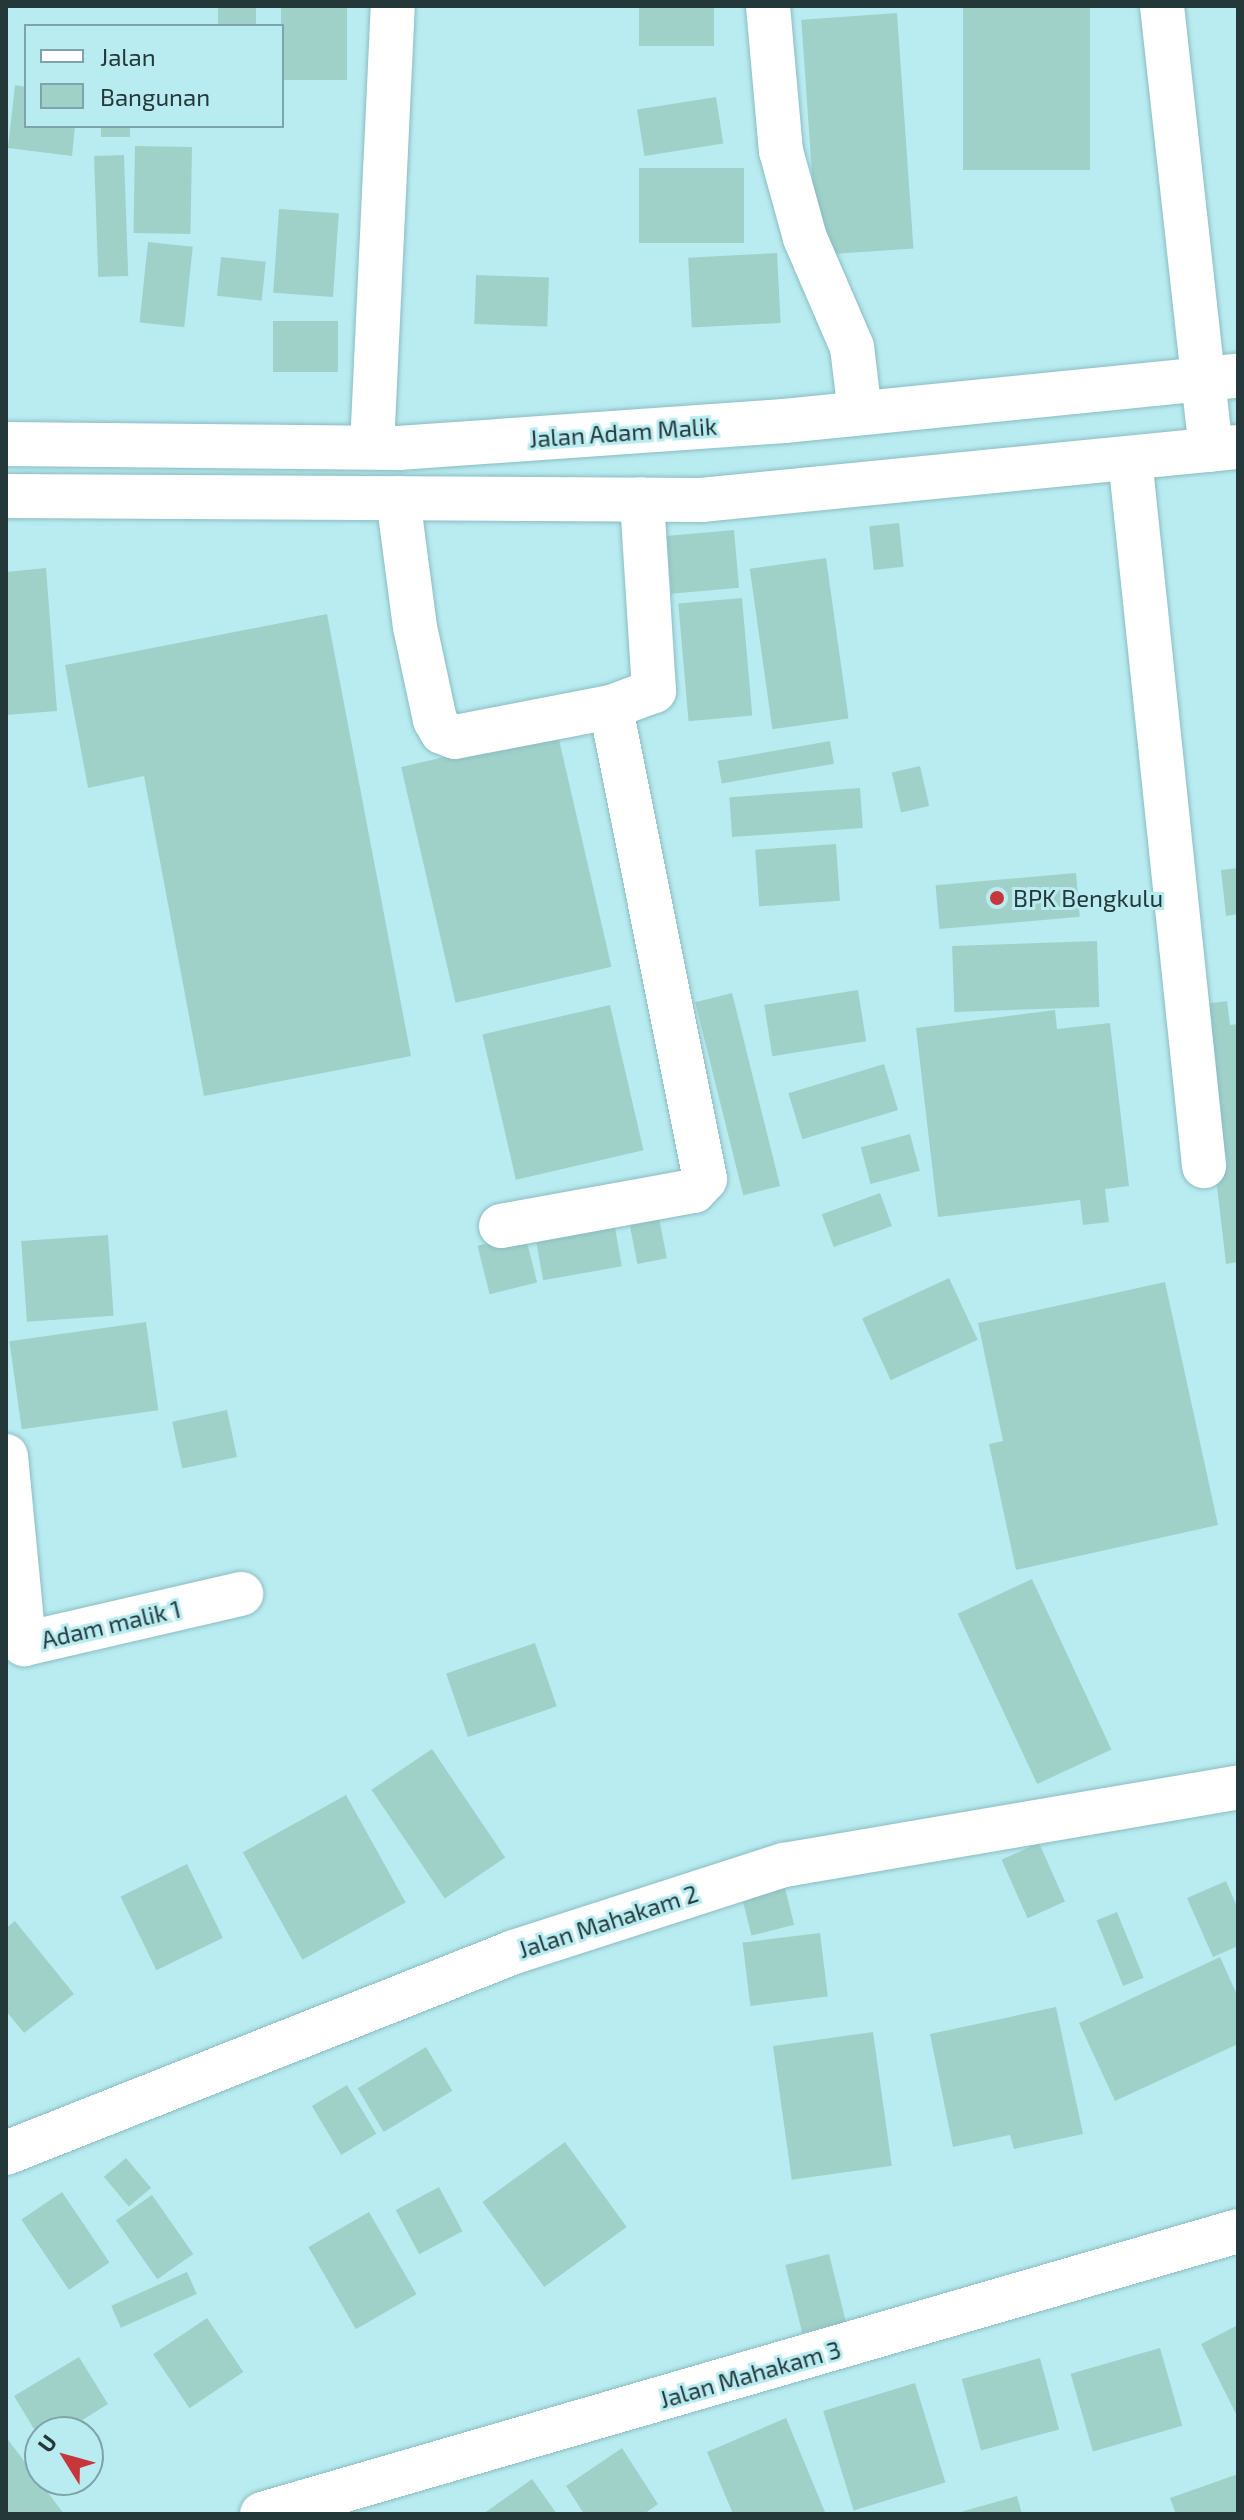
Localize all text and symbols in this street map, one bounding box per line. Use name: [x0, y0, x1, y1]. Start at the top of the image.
legend: [24, 24, 284, 128]
text: Jalan: [100, 42, 156, 71]
text: Bangunan: [100, 82, 210, 111]
street label: Jalan Adam Malik: [528, 411, 718, 453]
place label: BPK Bengkulu: [1013, 884, 1163, 912]
marker: BPK Bengkulu: [988, 889, 1006, 907]
street label: Adam malik 1: [38, 1594, 184, 1654]
street label: Jalan Mahakam 2: [514, 1878, 702, 1964]
street label: Jalan Mahakam 3: [656, 2334, 844, 2414]
north arrow: [24, 2416, 104, 2496]
text: U: [32, 2429, 61, 2457]

